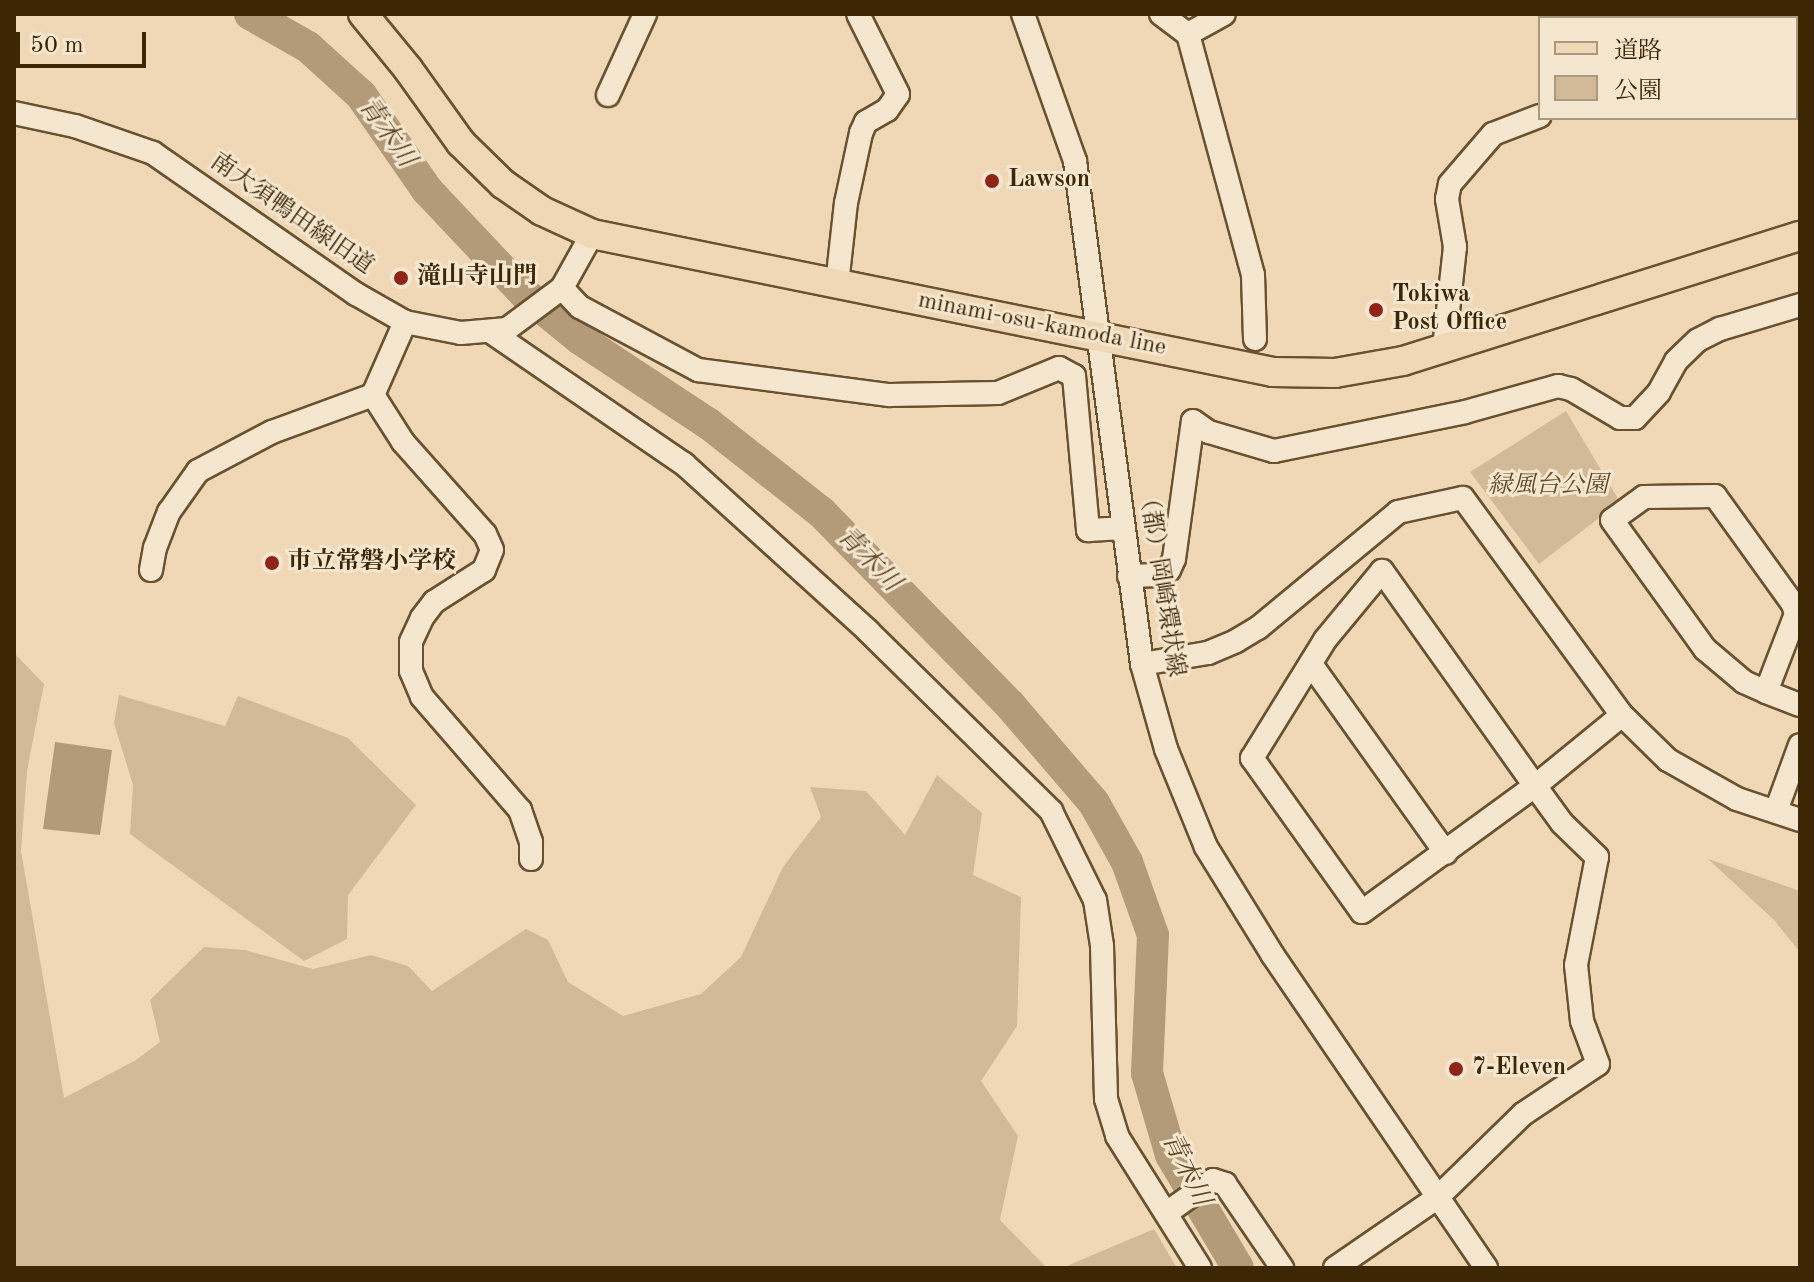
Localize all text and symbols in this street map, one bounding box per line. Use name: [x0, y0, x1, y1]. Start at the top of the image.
scale bar: [20, 16, 150, 66]
legend: [1538, 16, 1798, 120]
text: 50 m: [30, 34, 84, 58]
text: 道路: [1614, 40, 1662, 64]
text: 公園: [1614, 80, 1662, 104]
water label: 青木川: [351, 92, 421, 174]
street label: 南大須鴨田線旧道: [204, 148, 378, 282]
place label: Lawson: [1008, 167, 1090, 195]
marker: Lawson: [983, 172, 1001, 190]
place label: 滝山寺山門: [417, 264, 537, 292]
marker: 滝山寺山門: [392, 269, 410, 287]
place label: Tokiwa Post Office: [1392, 282, 1507, 338]
street label: minami-osu-kamoda line: [915, 287, 1169, 363]
marker: Tokiwa Post Office: [1367, 301, 1385, 319]
park label: 緑風台公園: [1488, 473, 1608, 501]
street label: （都）岡崎環状線: [1131, 485, 1189, 679]
water label: 青木川: [830, 521, 906, 599]
place label: 市立常磐小学校: [288, 549, 456, 577]
marker: 市立常磐小学校: [263, 554, 281, 572]
place label: 7-Eleven: [1472, 1055, 1566, 1083]
marker: 7-Eleven: [1447, 1060, 1465, 1078]
water label: 青木川: [1154, 1128, 1216, 1212]

